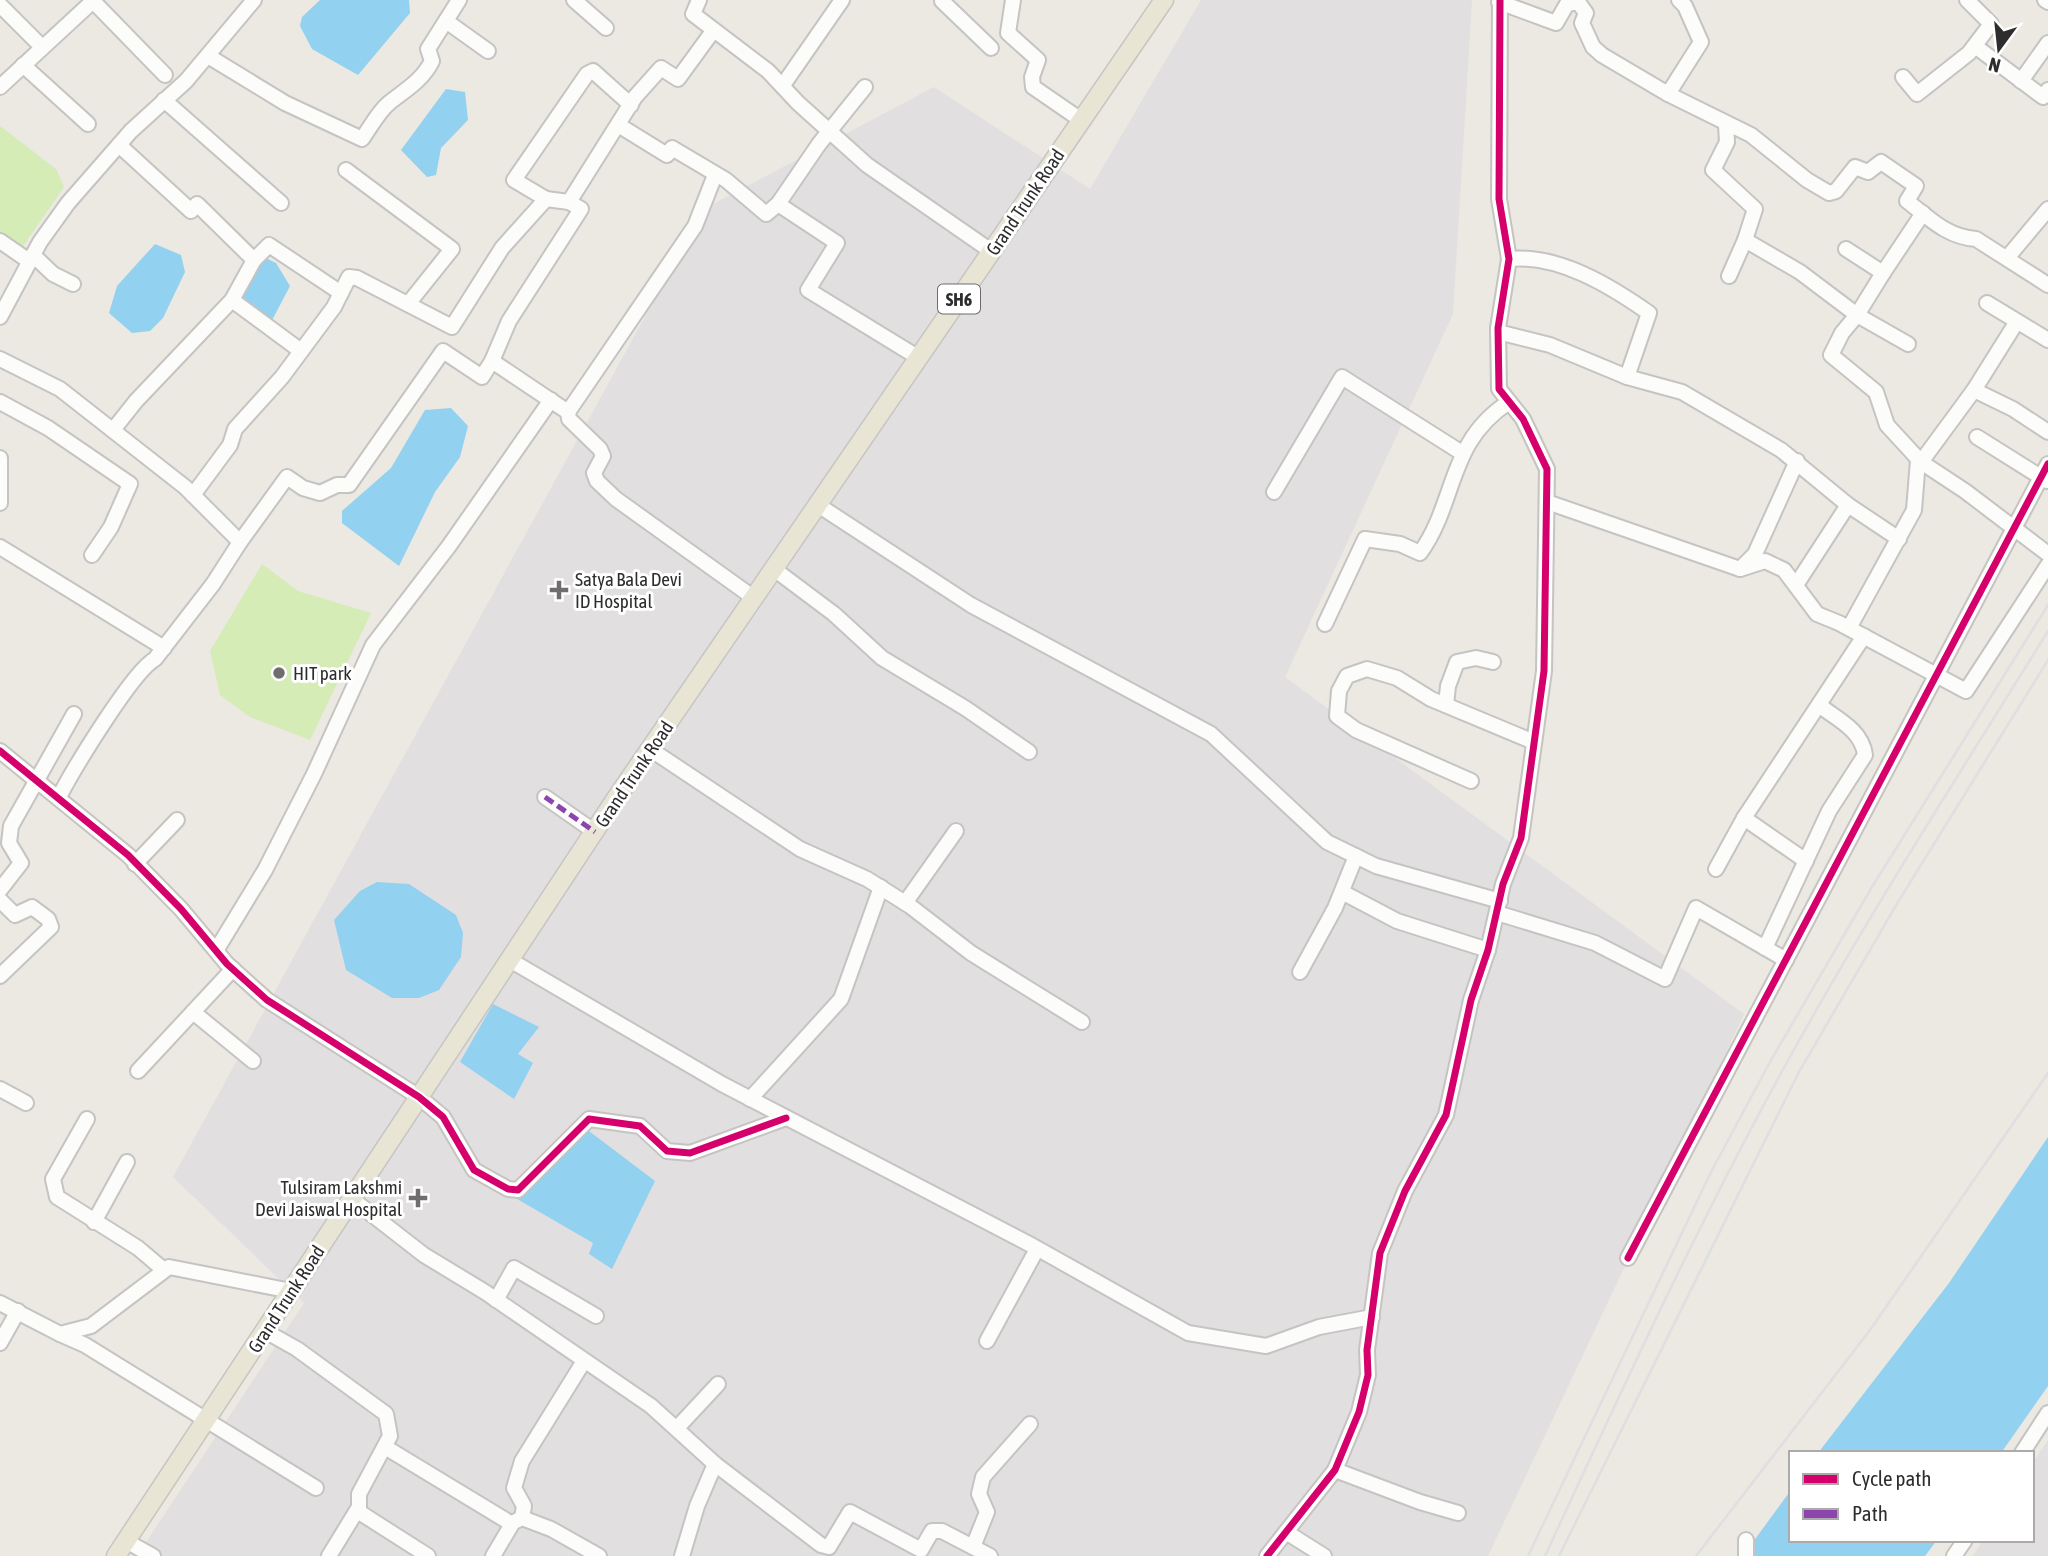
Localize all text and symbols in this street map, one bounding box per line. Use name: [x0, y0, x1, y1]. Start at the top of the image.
north arrow: [1964, 14, 2034, 84]
text: N: [1986, 53, 2003, 77]
street label: Grand Trunk Road: [981, 145, 1069, 259]
road number: SH6: [938, 284, 980, 314]
place label: Satya Bala Devi ID Hospital: [575, 568, 682, 612]
marker: Satya Bala Devi ID Hospital: [549, 580, 569, 600]
place label: HIT park: [293, 662, 352, 684]
marker: HIT park: [271, 665, 287, 681]
street label: Grand Trunk Road: [590, 717, 678, 831]
place label: Tulsiram Lakshmi Devi Jaiswal Hospital: [255, 1176, 402, 1220]
marker: Tulsiram Lakshmi Devi Jaiswal Hospital: [408, 1188, 428, 1208]
street label: Grand Trunk Road: [243, 1241, 329, 1357]
legend: [1789, 1451, 2034, 1542]
text: Cycle path: [1852, 1466, 1931, 1490]
text: Path: [1852, 1501, 1888, 1525]

